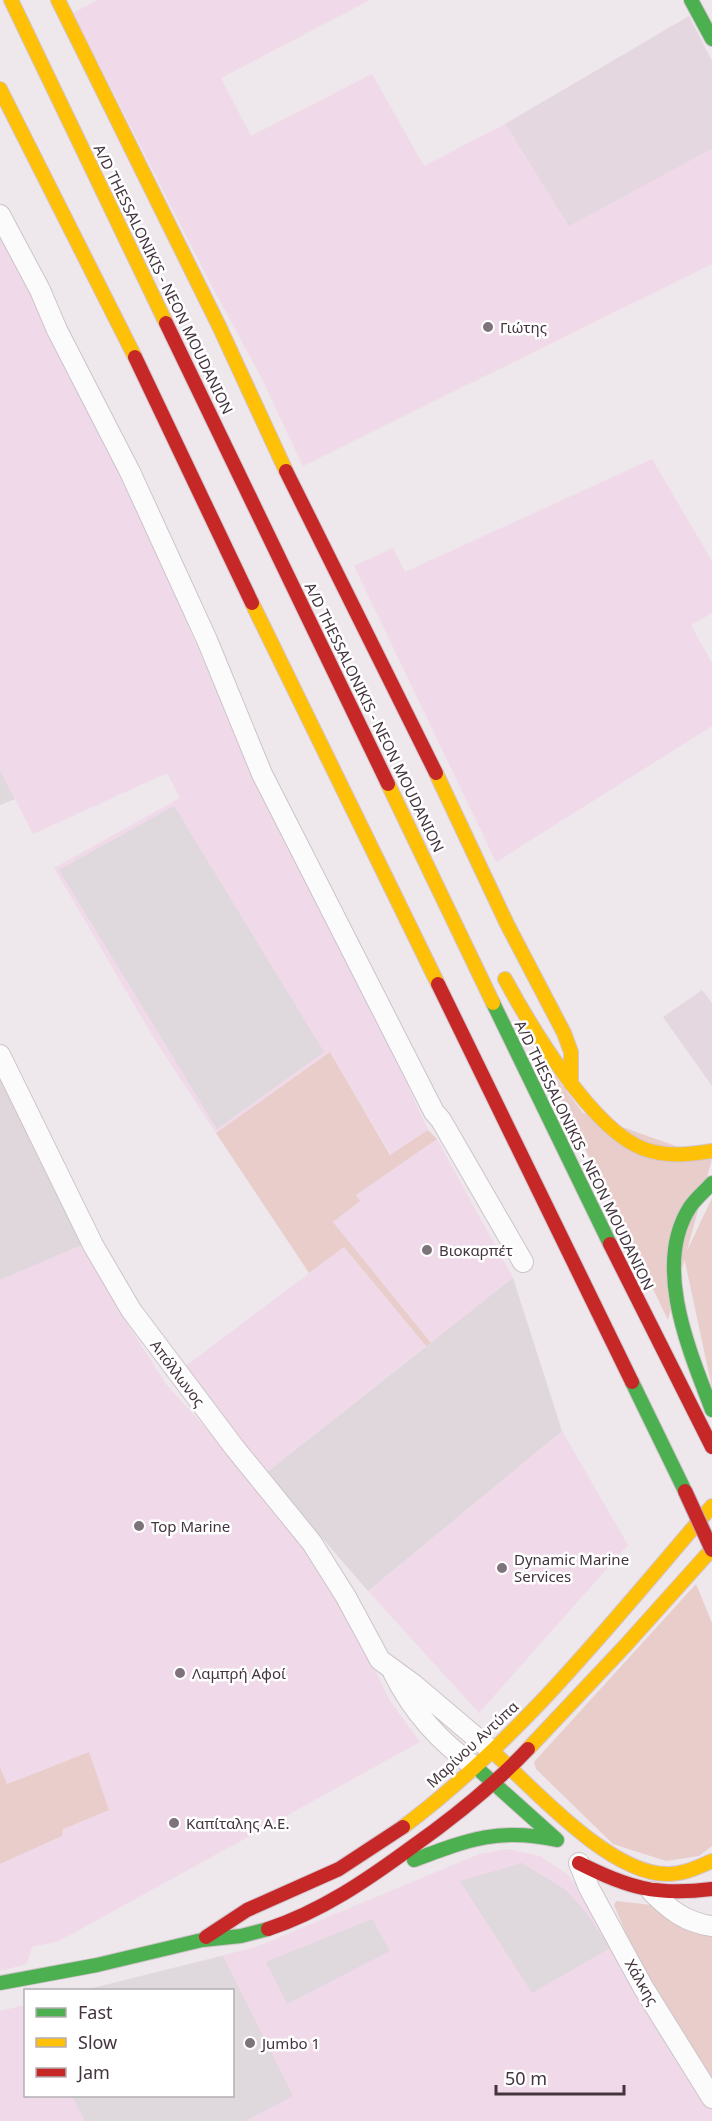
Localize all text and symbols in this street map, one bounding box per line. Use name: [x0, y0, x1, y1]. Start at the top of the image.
street label: A/D THESSALONIKIS - NEON MOUDANION: [90, 141, 238, 417]
place label: Γιώτης: [500, 317, 547, 337]
marker: Γιώτης: [481, 320, 495, 334]
street label: A/D THESSALONIKIS - NEON MOUDANION: [301, 579, 449, 855]
street label: A/D THESSALONIKIS - NEON MOUDANION: [511, 1017, 659, 1293]
place label: Βιοκαρπέτ: [439, 1240, 513, 1260]
marker: Βιοκαρπέτ: [420, 1243, 434, 1257]
street label: Απόλλωνος: [146, 1335, 210, 1411]
place label: Top Marine: [151, 1516, 230, 1536]
marker: Top Marine: [132, 1519, 146, 1533]
place label: Dynamic Marine Services: [514, 1549, 629, 1586]
marker: Dynamic Marine Services: [495, 1561, 509, 1575]
place label: Λαμπρή Αφοί: [192, 1663, 286, 1683]
marker: Λαμπρή Αφοί: [173, 1666, 187, 1680]
street label: Μαρίνου Αντύπα: [422, 1696, 523, 1792]
place label: Καπίταλης Α.Ε.: [186, 1813, 289, 1833]
marker: Καπίταλης Α.Ε.: [167, 1816, 181, 1830]
street label: Χάλκης: [621, 1955, 663, 2009]
legend: [24, 1989, 234, 2097]
text: Fast: [78, 2000, 113, 2024]
text: Slow: [78, 2030, 117, 2054]
place label: Jumbo 1: [260, 2033, 320, 2053]
marker: Jumbo 1: [243, 2036, 257, 2050]
scale bar: [496, 2058, 624, 2096]
text: Jam: [76, 2060, 110, 2084]
text: 50 m: [505, 2066, 547, 2090]

